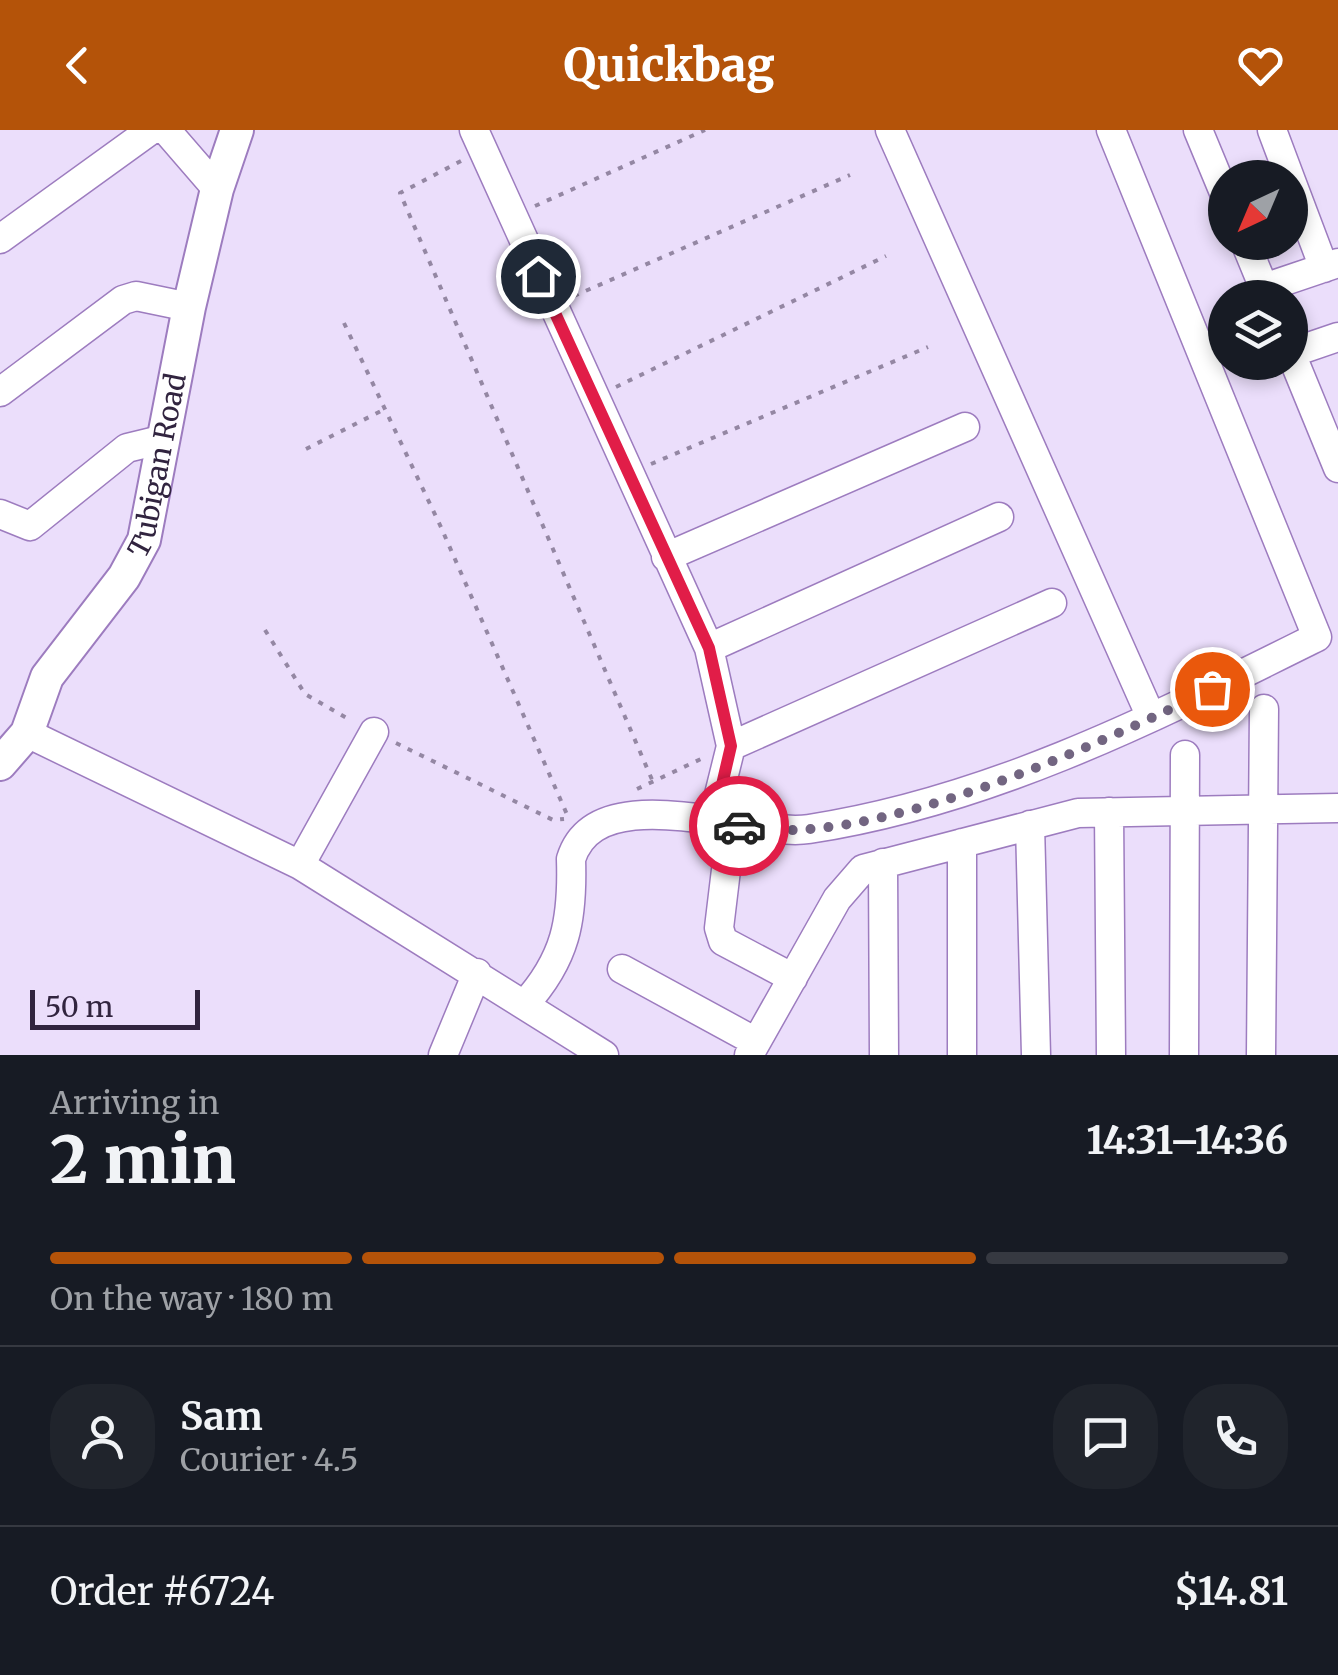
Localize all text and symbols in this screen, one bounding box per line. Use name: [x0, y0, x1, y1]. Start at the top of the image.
text: Quickbag: [563, 37, 775, 93]
icon: back: [50, 38, 105, 93]
icon: heart: [1233, 38, 1288, 93]
north arrow: [1208, 160, 1308, 260]
map controls: [1208, 160, 1308, 380]
pin: [496, 234, 581, 319]
icon: home: [511, 249, 566, 304]
button: layers: [1208, 280, 1308, 380]
street label: Tubigan Road: [120, 370, 194, 564]
pin: [1170, 647, 1255, 732]
icon: bag: [1185, 662, 1240, 717]
courier: [689, 776, 789, 876]
icon: car: [712, 799, 767, 854]
scale bar: [30, 985, 200, 1030]
text: 50 m: [45, 989, 113, 1025]
text: Arriving in: [50, 1083, 219, 1123]
text: 14:31–14:36: [1087, 1117, 1288, 1164]
text: 2 min: [50, 1119, 236, 1201]
text: On the way · 180 m: [50, 1279, 333, 1319]
button: person: [50, 1384, 155, 1489]
button: chat: [1053, 1384, 1158, 1489]
button: phone: [1183, 1384, 1288, 1489]
text: Sam: [180, 1393, 263, 1440]
text: Courier · 4.5: [180, 1440, 358, 1480]
text: Order #6724: [50, 1568, 274, 1615]
text: $14.81: [1174, 1568, 1288, 1615]

